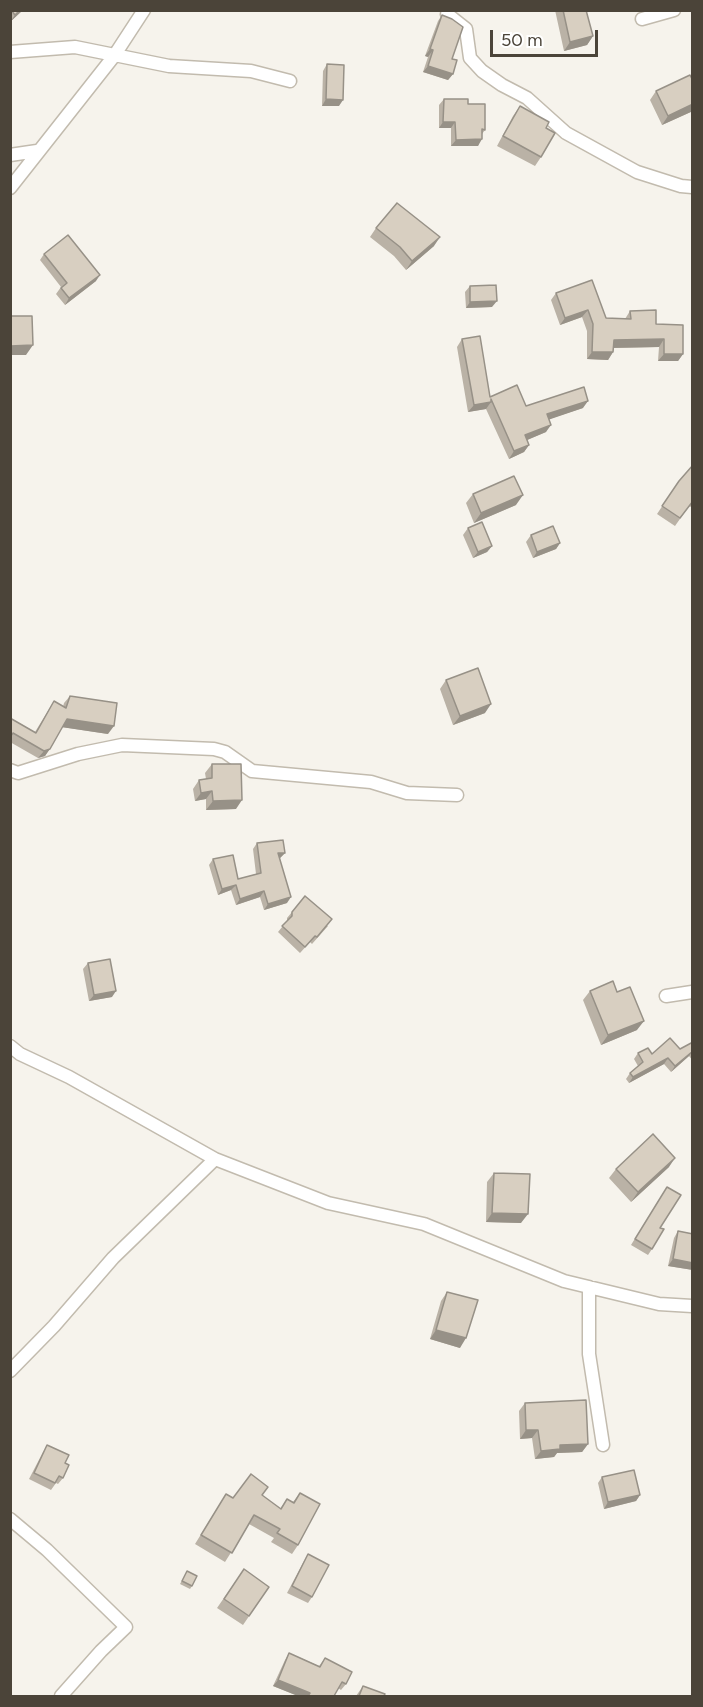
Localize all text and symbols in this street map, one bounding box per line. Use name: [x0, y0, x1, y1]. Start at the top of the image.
scale bar: [493, 18, 601, 56]
text: 50 m: [501, 29, 543, 51]

